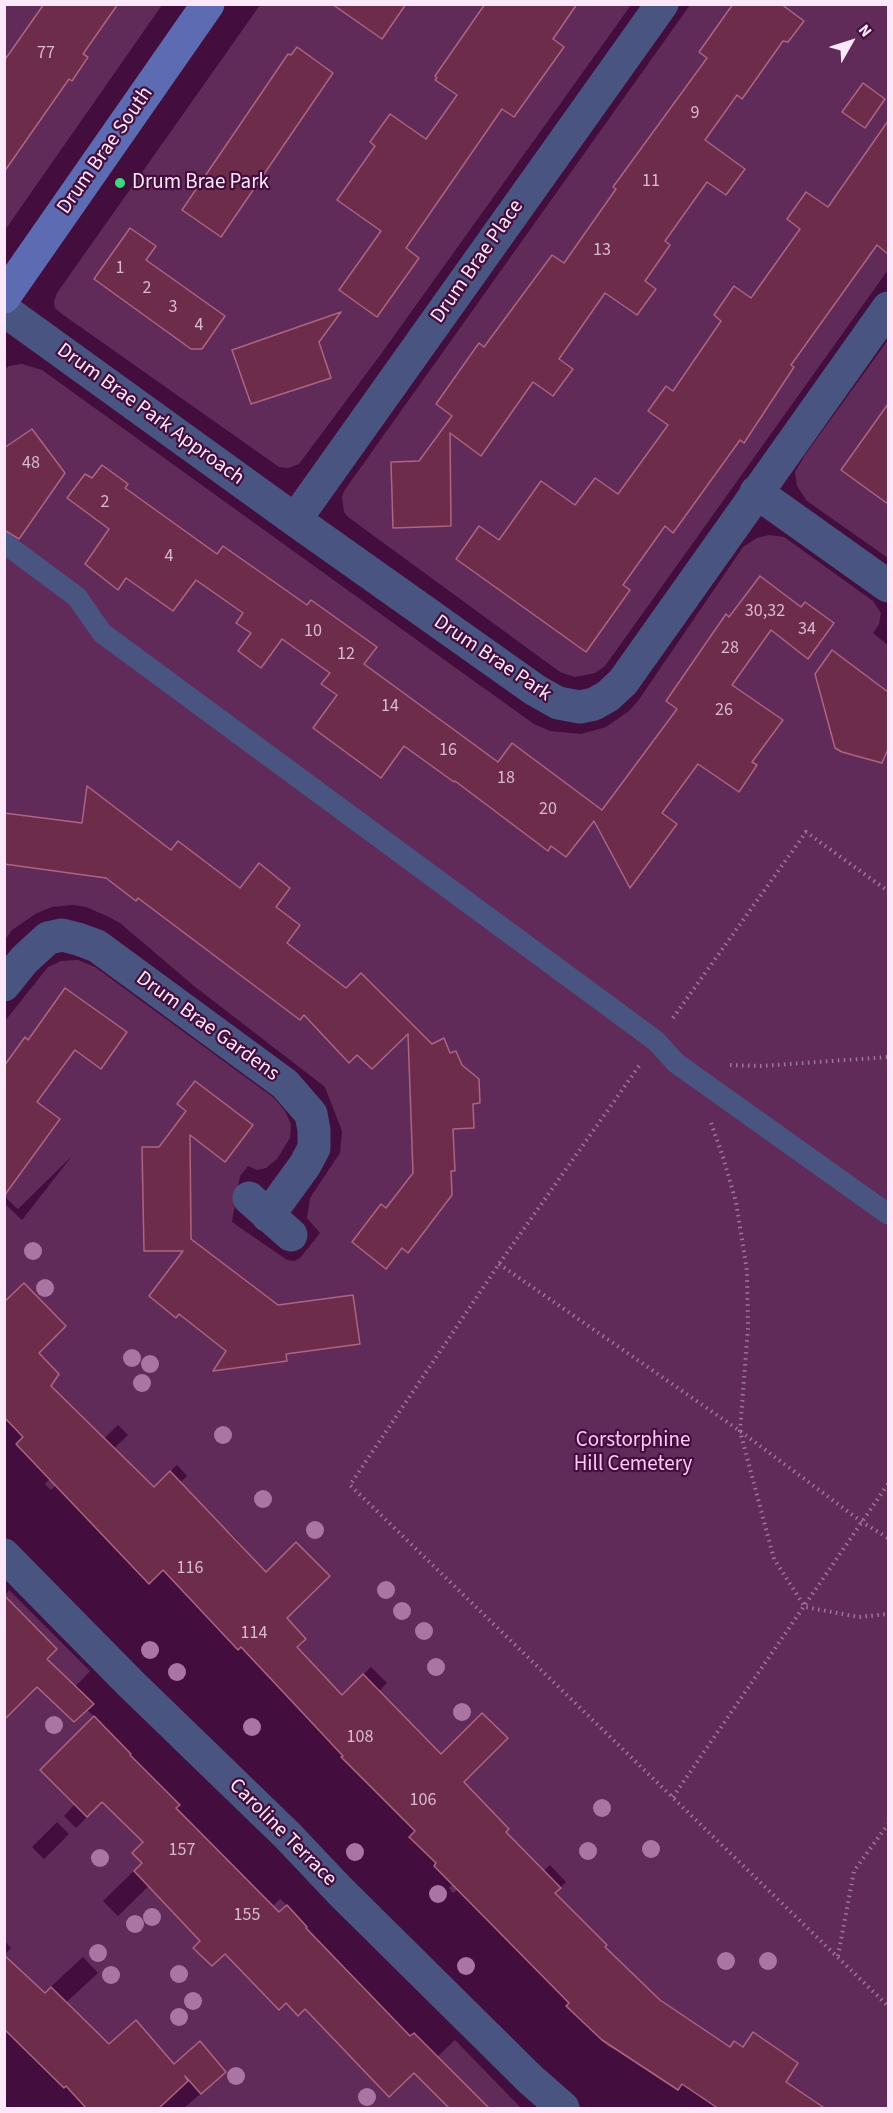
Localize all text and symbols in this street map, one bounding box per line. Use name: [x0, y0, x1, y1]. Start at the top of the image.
north arrow: [821, 12, 881, 72]
text: N: [853, 20, 877, 42]
house number: 77: [37, 43, 55, 65]
street label: Drum Brae South: [53, 82, 159, 220]
house number: 9: [691, 103, 699, 125]
place label: Drum Brae Park: [132, 170, 269, 196]
house number: 11: [642, 171, 660, 193]
marker: Drum Brae Park: [113, 176, 127, 190]
street label: Drum Brae Place: [426, 195, 530, 329]
house number: 13: [593, 240, 611, 262]
house number: 1: [116, 258, 124, 280]
house number: 2: [143, 278, 151, 300]
house number: 3: [169, 297, 177, 319]
house number: 4: [195, 315, 203, 337]
street label: Drum Brae Park Approach: [51, 339, 249, 491]
house number: 48: [22, 453, 40, 475]
house number: 2: [101, 492, 109, 514]
house number: 4: [165, 546, 173, 568]
house number: 30,32: [745, 601, 785, 623]
street label: Drum Brae Park: [428, 610, 556, 708]
house number: 34: [798, 619, 816, 641]
house number: 10: [304, 621, 322, 643]
house number: 28: [721, 638, 739, 660]
house number: 12: [337, 644, 355, 666]
house number: 14: [381, 696, 399, 718]
house number: 26: [715, 700, 733, 722]
house number: 16: [439, 740, 457, 762]
house number: 18: [497, 768, 515, 790]
house number: 20: [539, 799, 557, 821]
street label: Drum Brae Gardens: [131, 967, 283, 1087]
park label: Corstorphine Hill Cemetery: [574, 1428, 692, 1478]
house number: 116: [177, 1558, 203, 1580]
house number: 114: [241, 1623, 267, 1645]
house number: 108: [347, 1727, 373, 1749]
street label: Caroline Terrace: [223, 1774, 341, 1892]
house number: 106: [410, 1790, 436, 1812]
house number: 157: [169, 1840, 195, 1862]
house number: 155: [234, 1905, 260, 1927]

